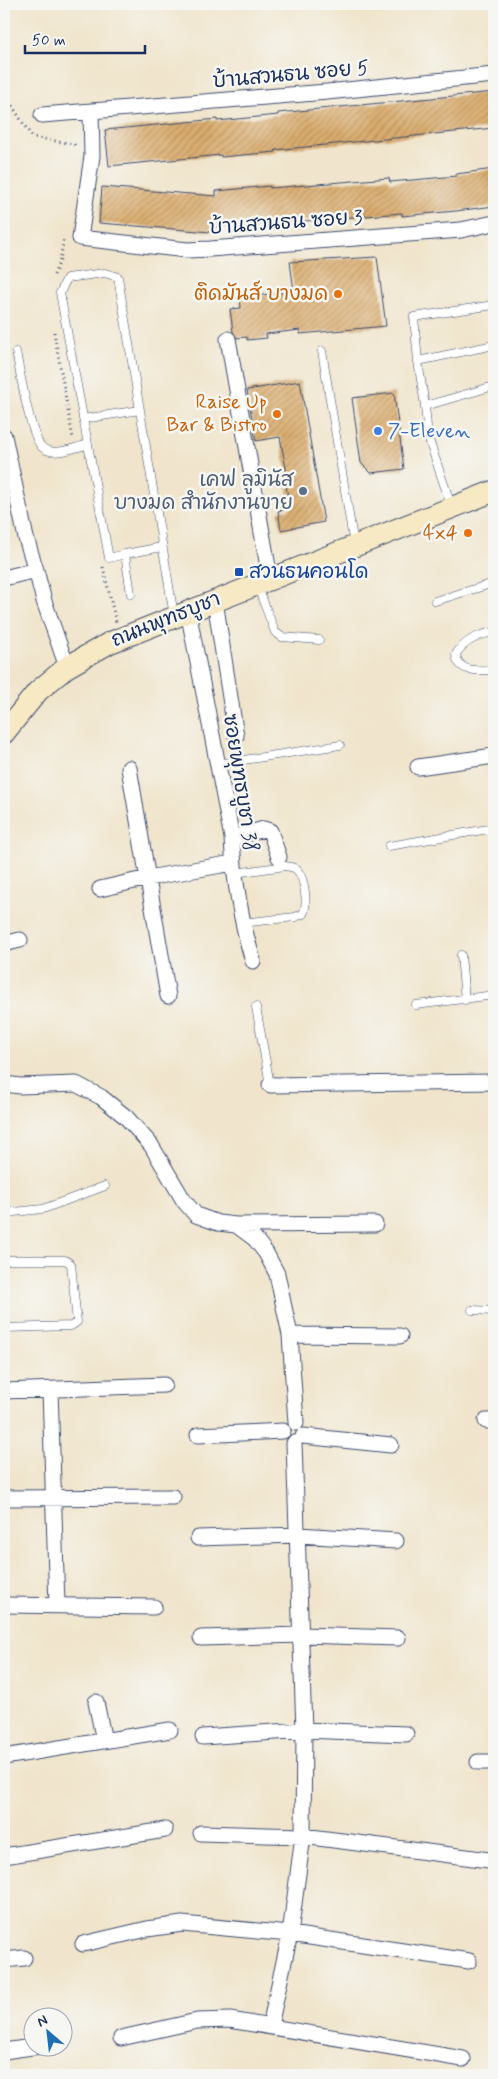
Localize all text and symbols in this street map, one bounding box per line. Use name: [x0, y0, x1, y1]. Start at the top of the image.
scale bar: [25, 22, 145, 54]
text: 50 m: [32, 31, 66, 51]
street label: บ้านสวนธน ซอย 5: [212, 54, 370, 95]
street label: บ้านสวนธน ซอย 3: [208, 203, 364, 242]
place label: ติดมันส์ บางมด: [194, 280, 328, 308]
marker: ติดมันส์ บางมด: [332, 288, 344, 300]
place label: Raise Up Bar & Bistro: [167, 389, 267, 439]
marker: Raise Up Bar & Bistro: [271, 408, 283, 420]
place label: 7-Eleven: [388, 418, 471, 445]
marker: 7-Eleven: [372, 425, 384, 437]
place label: เคฟ ลูมินัส บางมด สำนักงานขาย: [114, 467, 295, 517]
marker: เคฟ ลูมินัส บางมด สำนักงานขาย: [297, 485, 309, 497]
place label: 4x4: [423, 520, 458, 547]
marker: 4x4: [462, 527, 474, 539]
place label: สวนธนคอนโด: [249, 558, 368, 586]
marker: สวนธนคอนโด: [233, 566, 245, 578]
street label: ถนนพุทธบูชา: [107, 586, 225, 655]
street label: ซอยพุทธบูชา 38: [215, 712, 264, 854]
north arrow: [22, 2006, 72, 2056]
text: N: [34, 2011, 51, 2032]

